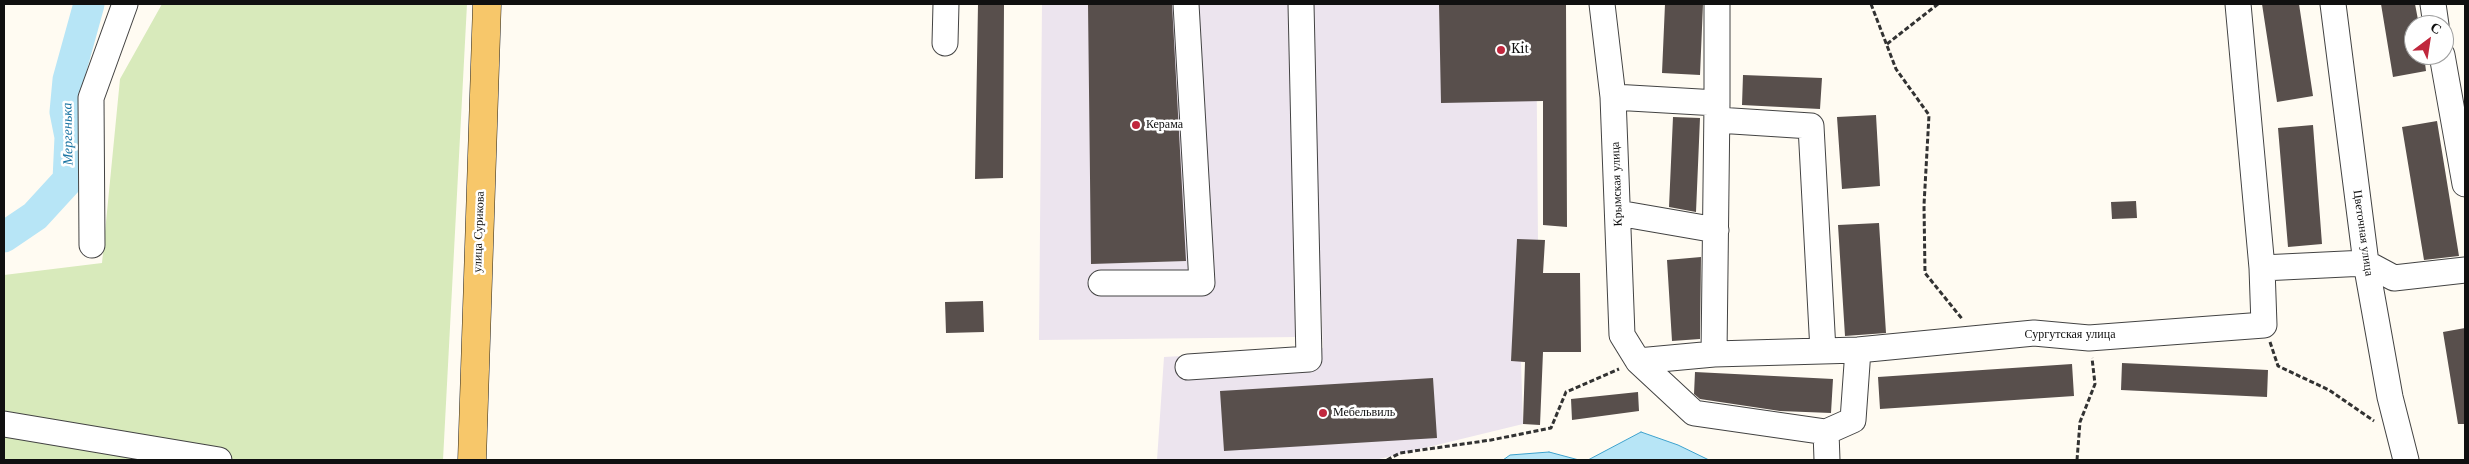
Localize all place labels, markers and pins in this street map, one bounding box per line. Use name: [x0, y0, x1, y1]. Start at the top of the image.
place label: Kit: [1511, 43, 1529, 57]
marker: Kit: [1495, 44, 1507, 56]
place label: Керама: [1146, 118, 1183, 132]
marker: Керама: [1130, 119, 1142, 131]
place label: Мебельвиль: [1333, 406, 1395, 420]
marker: Мебельвиль: [1317, 407, 1329, 419]

